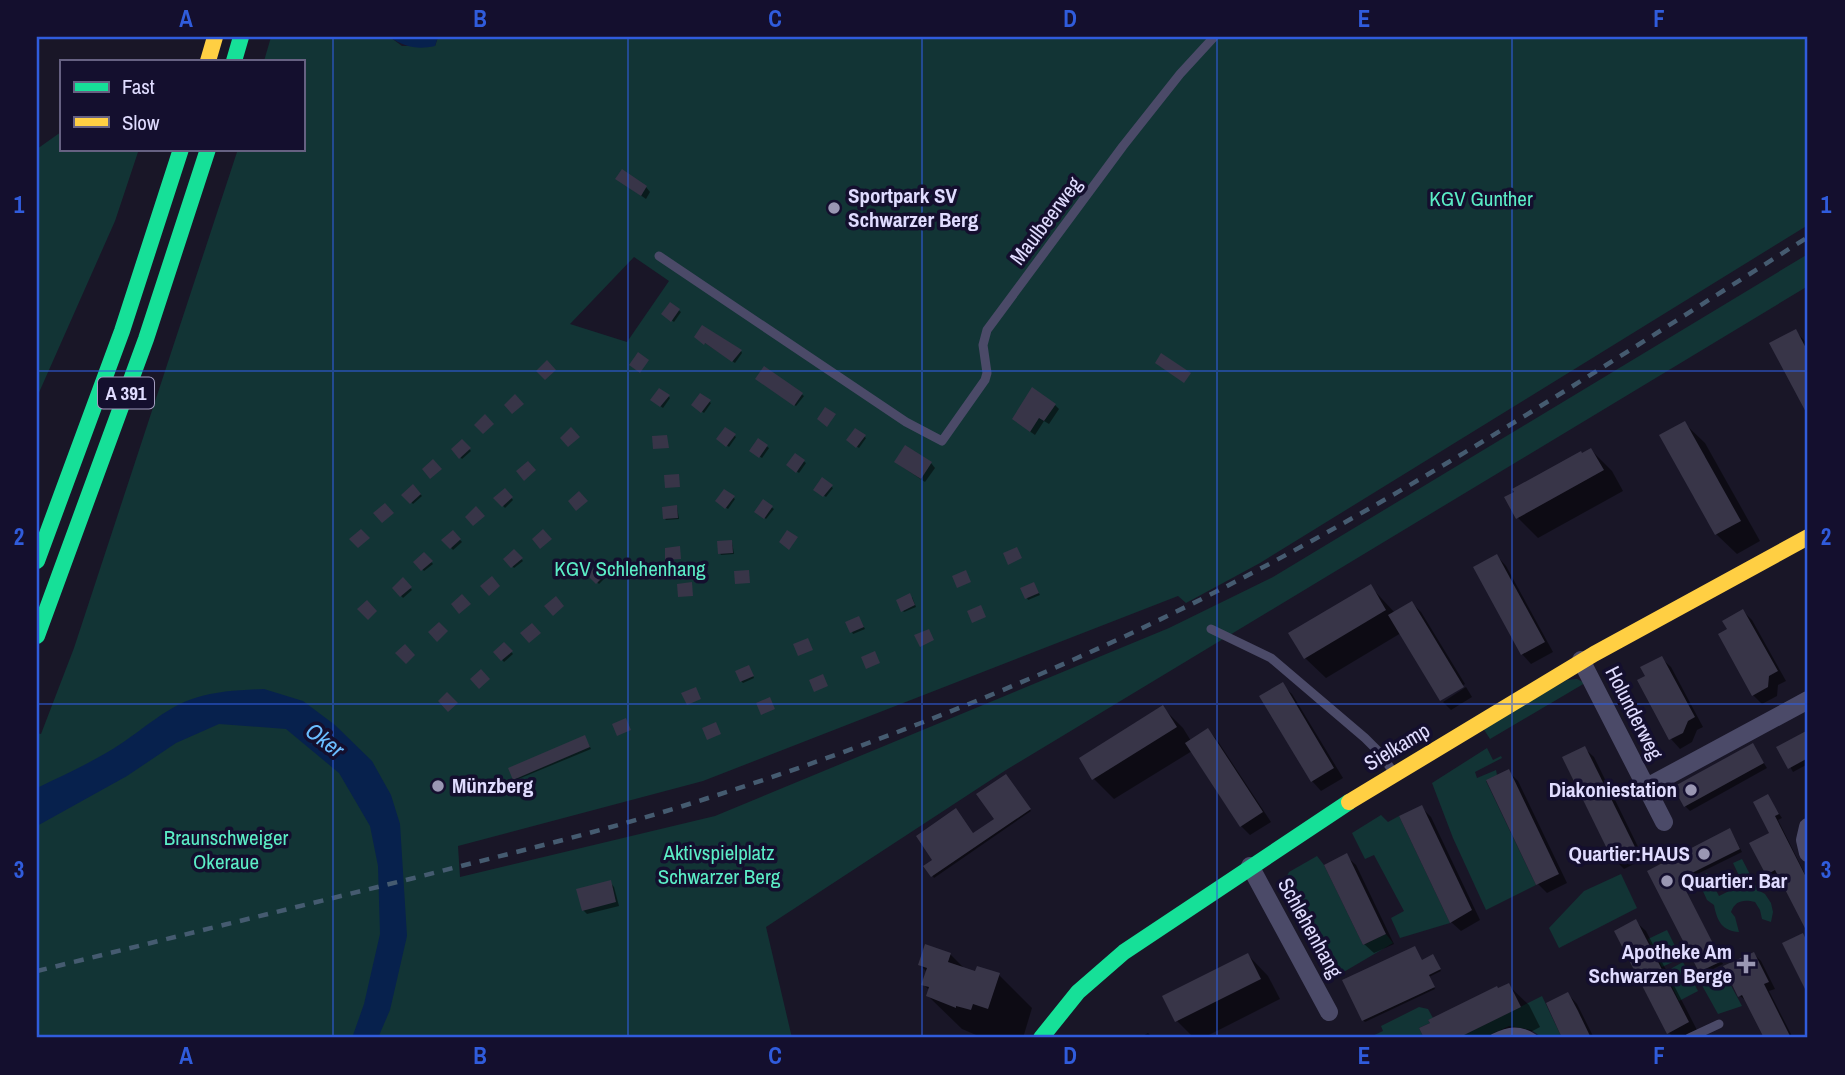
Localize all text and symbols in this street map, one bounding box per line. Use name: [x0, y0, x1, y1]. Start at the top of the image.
text: A: [179, 3, 193, 34]
text: B: [473, 3, 487, 34]
text: C: [768, 3, 782, 34]
text: D: [1063, 3, 1077, 34]
text: E: [1358, 3, 1370, 34]
text: F: [1653, 3, 1665, 34]
legend: [60, 60, 304, 150]
text: Fast: [122, 72, 155, 101]
text: Slow: [122, 108, 160, 137]
street label: Maulbeerweg: [1003, 170, 1089, 271]
place label: Sportpark SV Schwarzer Berg: [848, 181, 979, 234]
park label: KGV Gunther: [1429, 184, 1533, 213]
text: 1: [14, 189, 25, 220]
text: 1: [1821, 189, 1832, 220]
marker: Sportpark SV Schwarzer Berg: [826, 200, 842, 216]
road number: A 391: [98, 378, 154, 408]
text: 2: [14, 521, 24, 552]
text: 2: [1821, 521, 1831, 552]
park label: KGV Schlehenhang: [554, 554, 706, 583]
street label: Holunderweg: [1598, 661, 1671, 765]
water label: Oker: [300, 715, 352, 765]
street label: Sielkamp: [1359, 716, 1435, 777]
place label: Münzberg: [452, 771, 534, 800]
place label: Diakoniestation: [1549, 775, 1677, 804]
marker: Münzberg: [430, 778, 446, 794]
marker: Diakoniestation: [1683, 782, 1699, 798]
park label: Braunschweiger Okeraue: [164, 823, 288, 876]
park label: Aktivspielplatz Schwarzer Berg: [658, 838, 781, 891]
place label: Quartier:HAUS: [1568, 839, 1690, 868]
marker: Quartier:HAUS: [1696, 846, 1712, 862]
text: 3: [14, 854, 24, 885]
text: 3: [1821, 854, 1831, 885]
place label: Quartier: Bar: [1681, 866, 1788, 895]
street label: Schlehenhang: [1271, 873, 1350, 983]
marker: Quartier: Bar: [1659, 873, 1675, 889]
place label: Apotheke Am Schwarzen Berge: [1588, 937, 1732, 990]
marker: Apotheke Am Schwarzen Berge: [1738, 956, 1754, 972]
text: A: [179, 1040, 193, 1071]
text: B: [473, 1040, 487, 1071]
text: C: [768, 1040, 782, 1071]
text: D: [1063, 1040, 1077, 1071]
text: E: [1358, 1040, 1370, 1071]
text: F: [1653, 1040, 1665, 1071]

